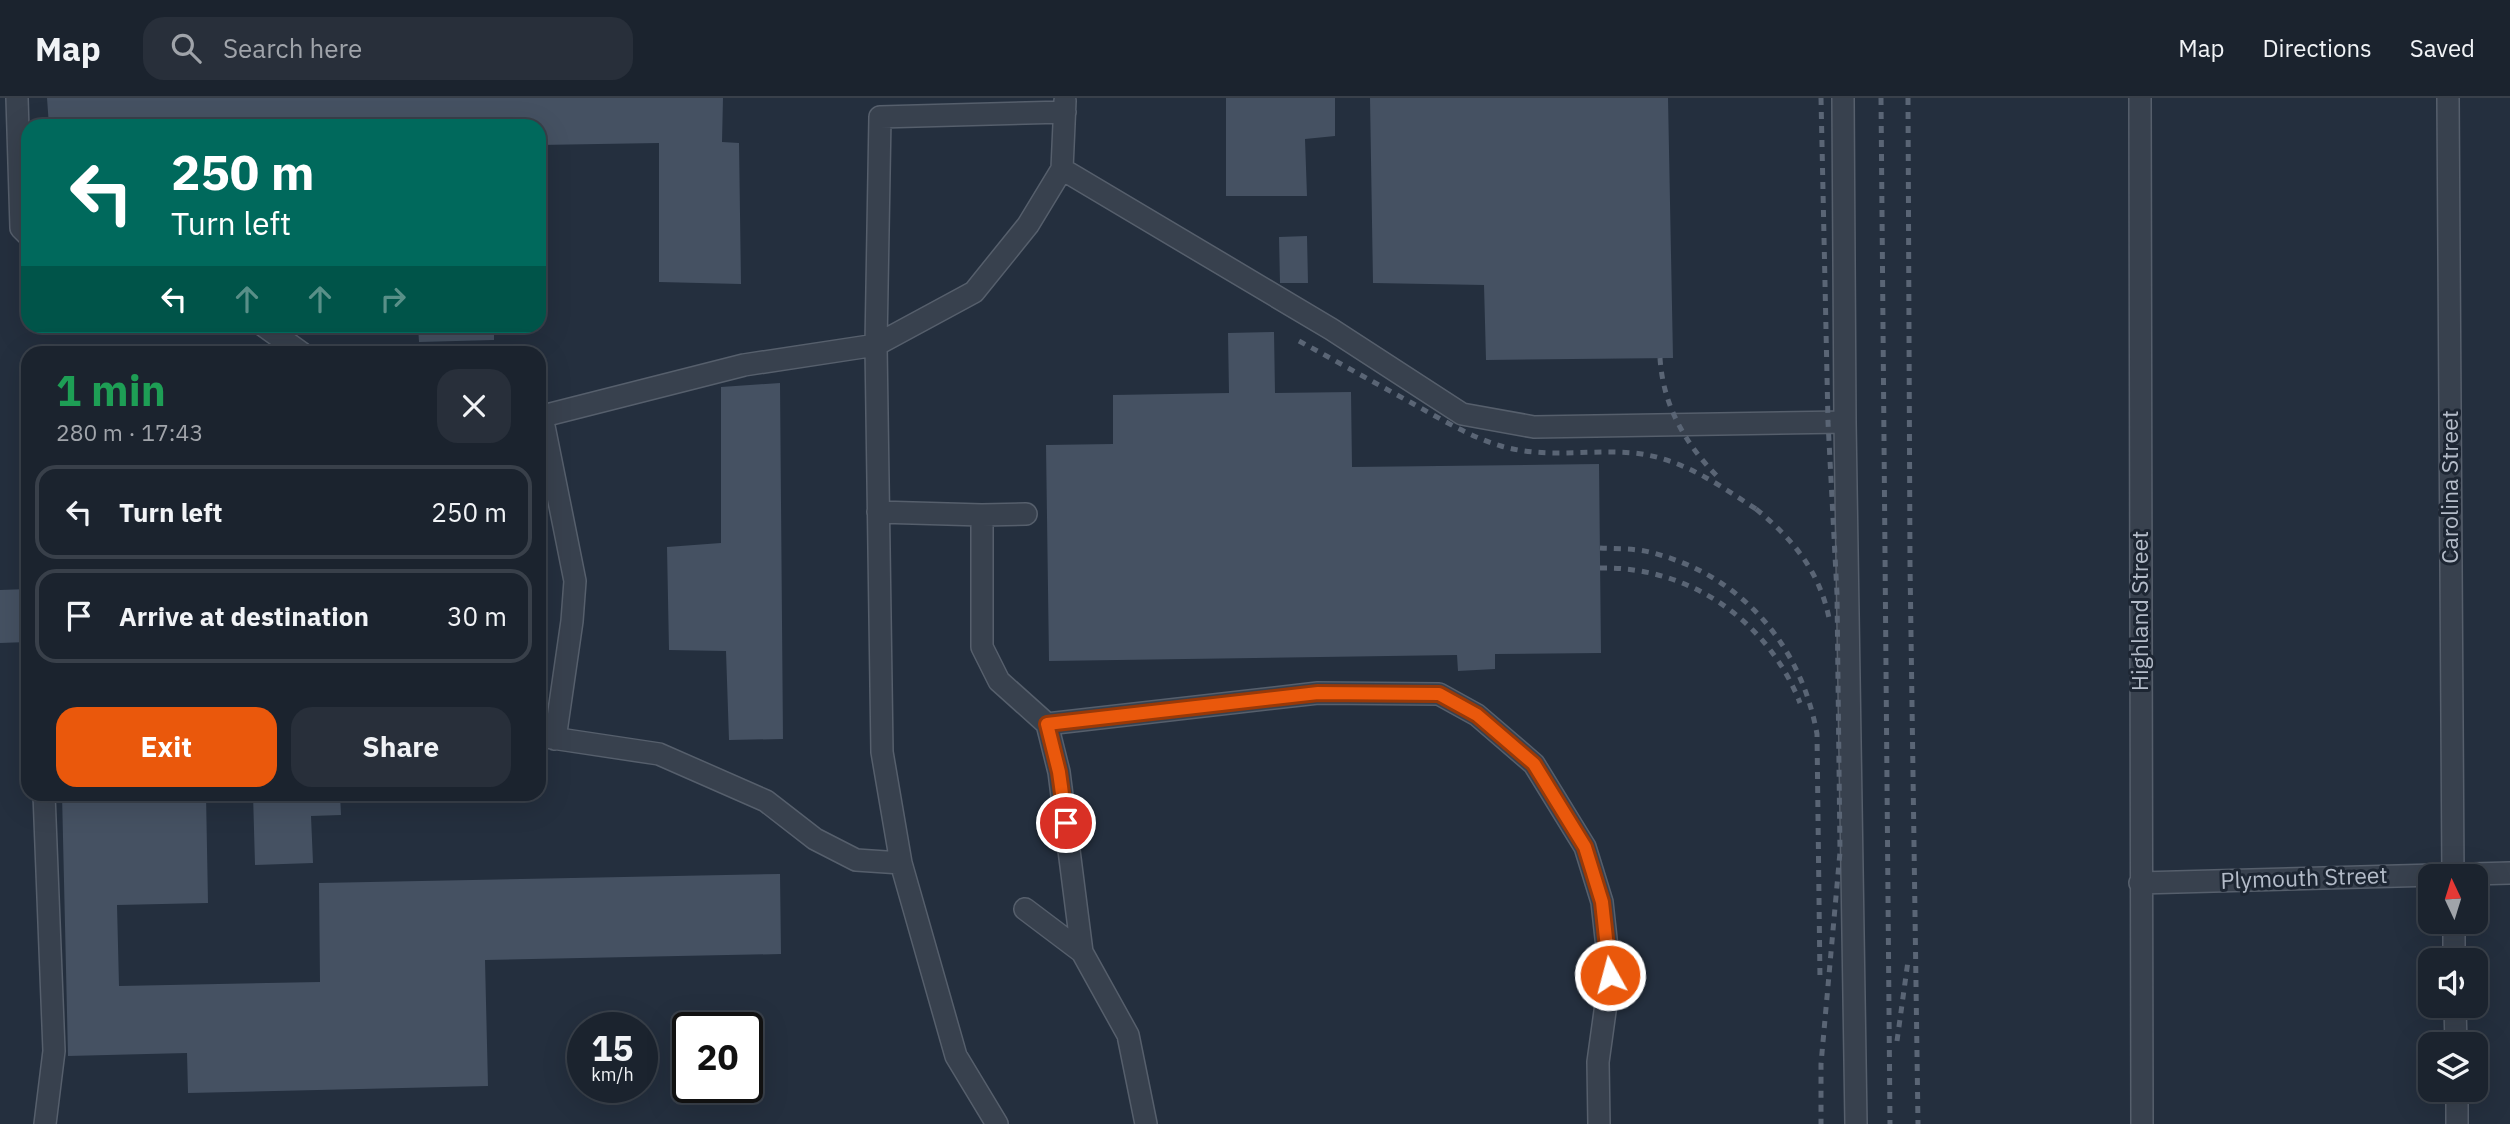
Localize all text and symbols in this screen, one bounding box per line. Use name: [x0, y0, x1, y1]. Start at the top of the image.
search box: [143, 17, 633, 80]
text: Map: [35, 27, 101, 70]
icon: search: [167, 29, 205, 67]
text: Search here: [223, 31, 362, 65]
text: Map: [2178, 32, 2224, 64]
text: Directions: [2262, 32, 2372, 64]
text: Saved: [2410, 32, 2475, 64]
text: 250 m: [171, 140, 315, 203]
icon: left: [56, 147, 147, 238]
text: Turn left: [171, 202, 291, 244]
icon: left: [155, 280, 193, 318]
icon: ahead: [228, 280, 266, 318]
icon: ahead: [301, 280, 339, 318]
icon: right: [374, 280, 412, 318]
text: 1 min: [56, 363, 166, 418]
button: close: [437, 369, 511, 443]
street label: Carolina Street: [2434, 410, 2464, 564]
text: 280 m · 17:43: [56, 417, 203, 447]
icon: left: [60, 493, 98, 531]
text: Turn left: [119, 495, 222, 529]
text: 250 m: [431, 495, 507, 529]
street label: Highland Street: [2124, 531, 2154, 691]
icon: arrive: [60, 597, 98, 635]
text: Arrive at destination: [119, 599, 369, 633]
text: 30 m: [447, 599, 507, 633]
button: Exit: [56, 707, 277, 787]
button: Share: [291, 707, 511, 787]
pin: [1036, 793, 1096, 853]
icon: arrive: [1047, 804, 1085, 842]
street label: Plymouth Street: [2220, 859, 2388, 895]
north arrow: [2418, 864, 2488, 934]
map controls: [2418, 864, 2488, 1102]
position arrow: [1573, 938, 1647, 1012]
button: sound: [2418, 948, 2488, 1018]
speed limit sign: 20: [672, 1012, 763, 1103]
text: 15: [591, 1025, 634, 1071]
button: layers: [2418, 1032, 2488, 1102]
text: km/h: [591, 1063, 634, 1086]

